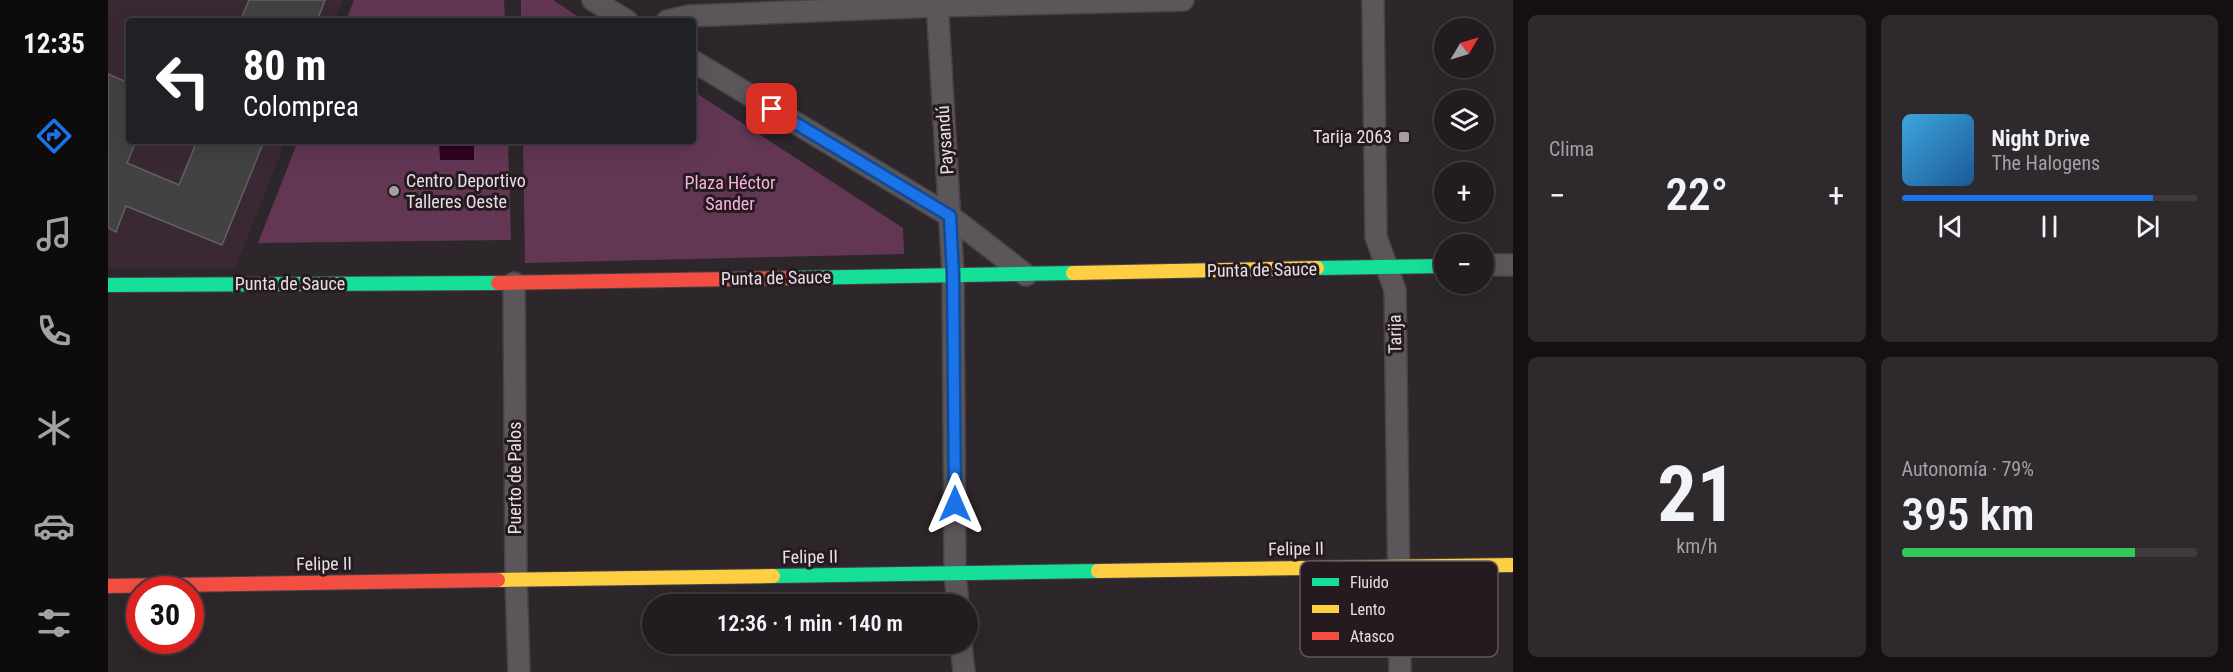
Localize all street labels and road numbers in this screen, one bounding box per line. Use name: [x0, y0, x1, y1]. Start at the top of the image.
street label: Paysandú: [932, 105, 957, 175]
street label: Punta de Sauce: [1207, 258, 1317, 281]
street label: Punta de Sauce: [721, 266, 831, 289]
street label: Punta de Sauce: [235, 273, 345, 294]
street label: Tarija: [1384, 314, 1405, 354]
street label: Puerto de Palos: [504, 422, 525, 534]
street label: Felipe II: [1268, 538, 1324, 559]
street label: Felipe II: [782, 546, 838, 567]
street label: Felipe II: [296, 553, 352, 574]

